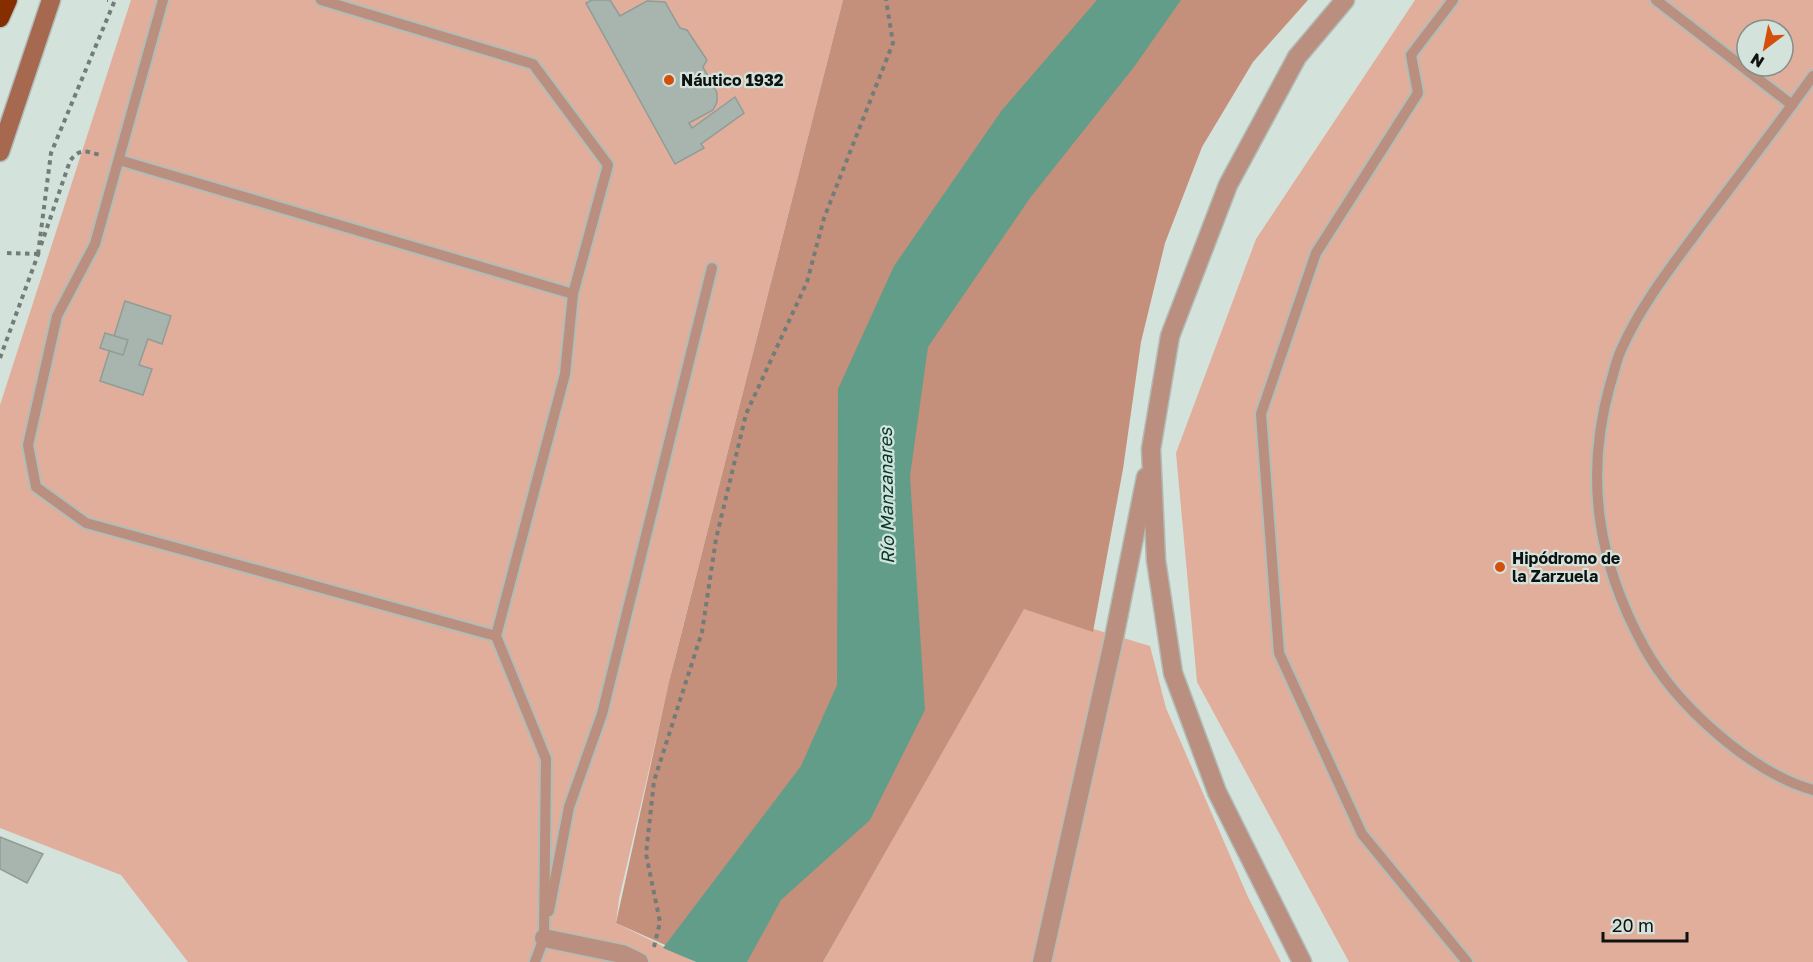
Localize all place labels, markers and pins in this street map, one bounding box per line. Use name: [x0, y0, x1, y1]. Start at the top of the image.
place label: Náutico 1932: [681, 70, 784, 90]
marker: Náutico 1932: [662, 73, 676, 87]
place label: Hipódromo de la Zarzuela: [1512, 548, 1620, 586]
marker: Hipódromo de la Zarzuela: [1493, 560, 1507, 574]

